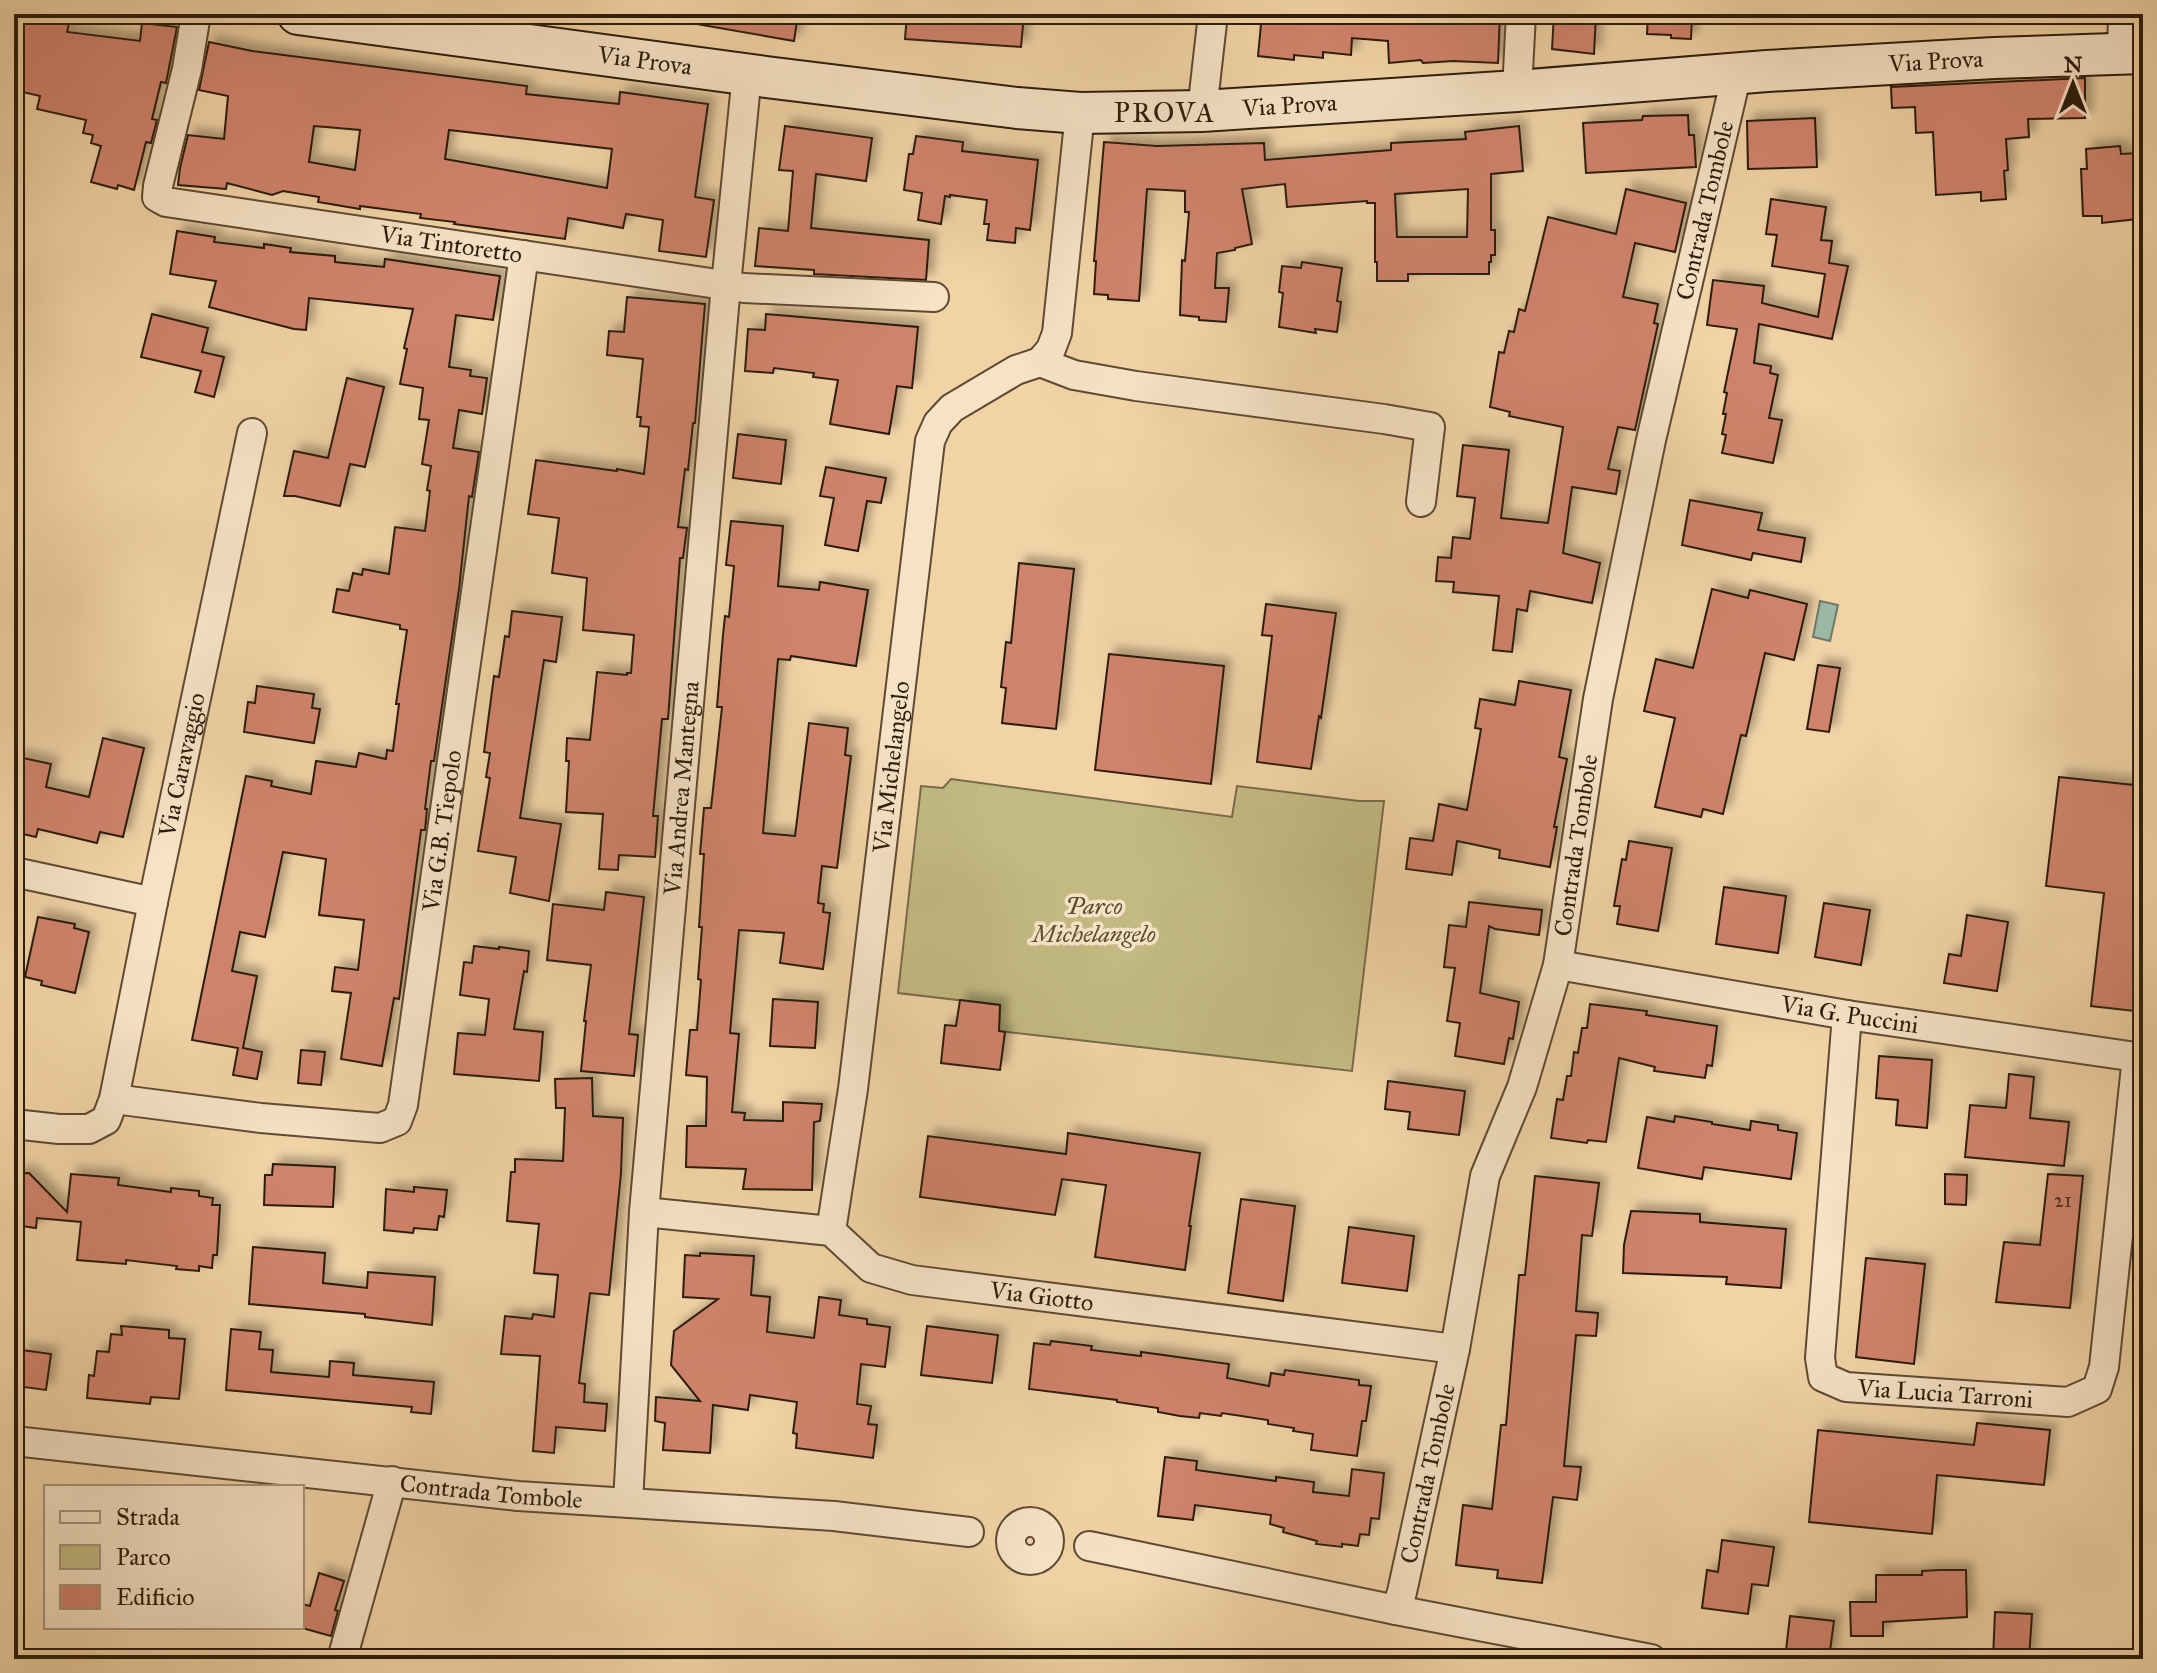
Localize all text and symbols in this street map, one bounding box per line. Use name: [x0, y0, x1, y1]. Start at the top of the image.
street label: Via Prova: [595, 39, 695, 82]
street label: Via Prova: [1887, 44, 1985, 79]
north arrow: [2033, 44, 2113, 124]
text: N: [2064, 51, 2083, 78]
street label: Via Prova: [1240, 87, 1339, 123]
district label: PROVA: [1114, 95, 1216, 130]
street label: Contrada Tombole: [1669, 118, 1740, 303]
street label: Via Tintoretto: [377, 219, 524, 270]
street label: Via Andrea Mantegna: [657, 679, 706, 897]
street label: Via Michelangelo: [866, 679, 916, 856]
street label: Via Caravaggio: [152, 690, 212, 841]
street label: Via G.B. Tiepolo: [416, 748, 468, 915]
street label: Contrada Tombole: [1548, 752, 1604, 938]
park label: Parco Michelangelo: [1030, 891, 1156, 949]
street label: Via G. Puccini: [1778, 989, 1921, 1040]
house number: 21: [2054, 1188, 2072, 1212]
street label: Via Giotto: [987, 1275, 1095, 1318]
street label: Via Lucia Tarroni: [1856, 1373, 2035, 1415]
street label: Contrada Tombole: [1394, 1381, 1462, 1567]
street label: Contrada Tombole: [398, 1468, 584, 1515]
legend: [44, 1485, 304, 1629]
text: Strada: [116, 1502, 180, 1532]
text: Parco: [116, 1542, 171, 1572]
text: Edificio: [116, 1582, 195, 1612]

